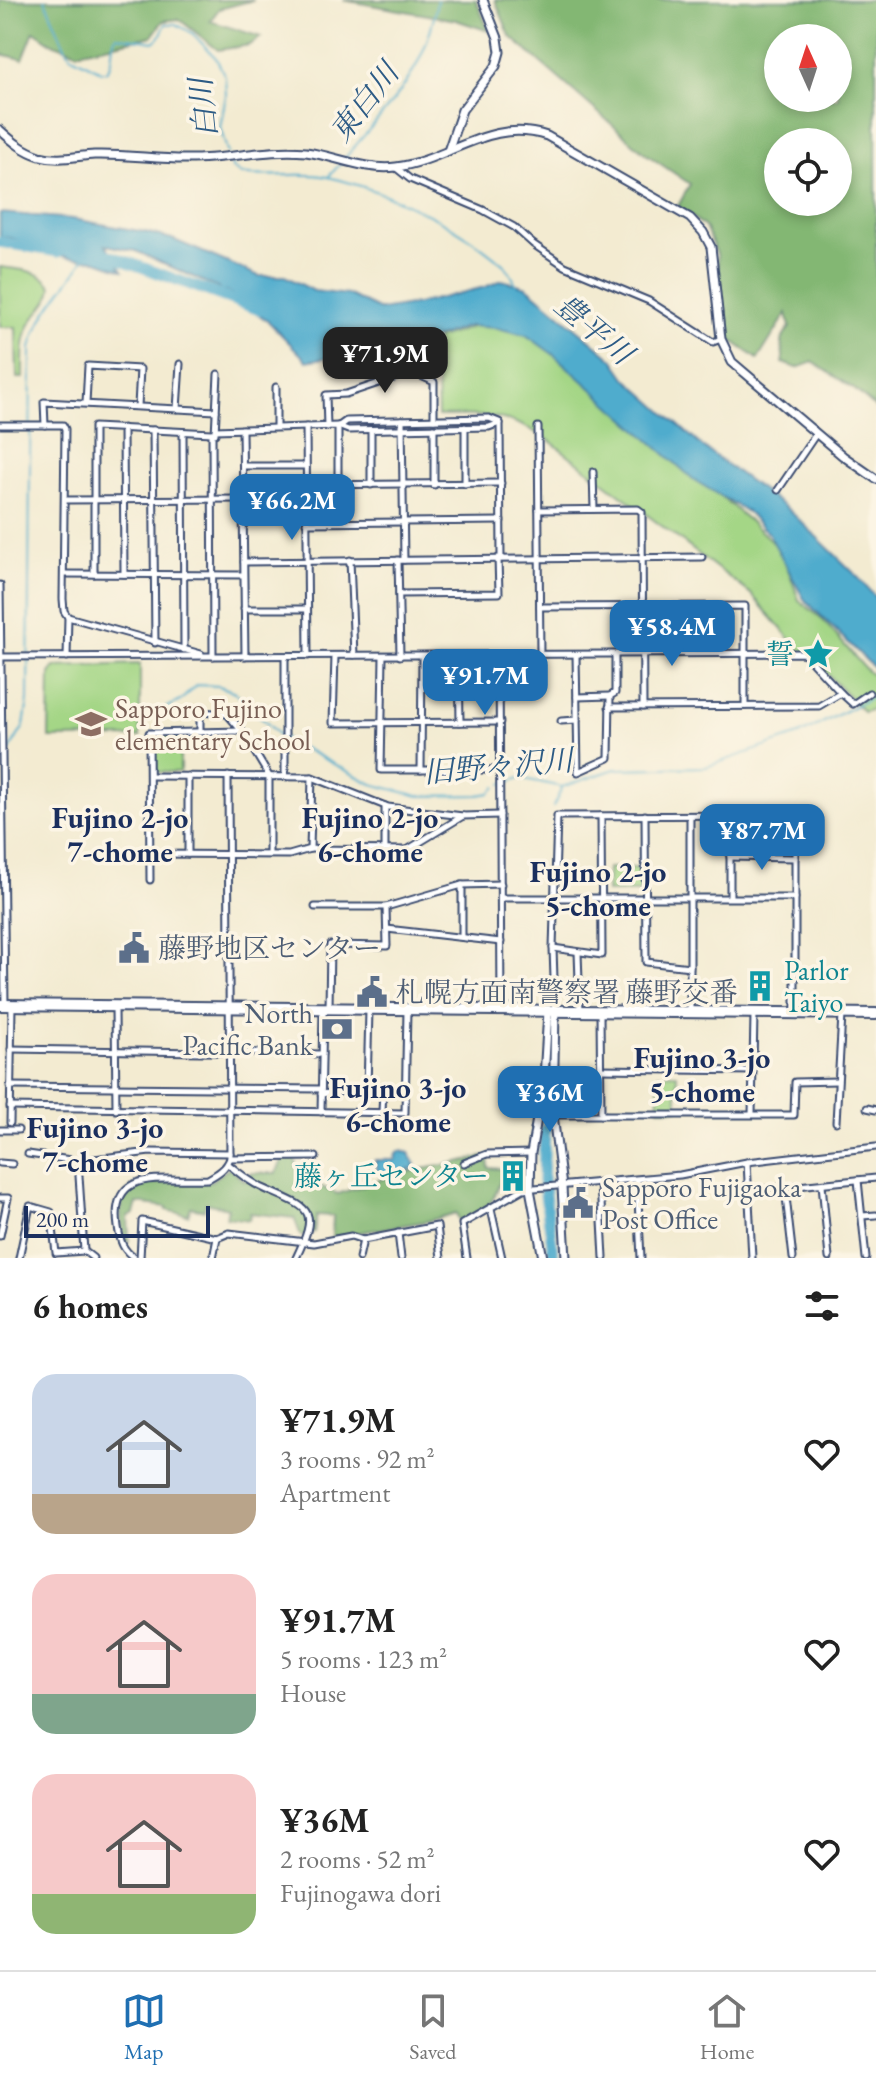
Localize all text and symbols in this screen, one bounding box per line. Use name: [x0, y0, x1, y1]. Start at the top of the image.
north arrow: [764, 24, 852, 112]
map controls: [764, 24, 852, 216]
water label: 東白川: [321, 52, 409, 149]
water label: 白川: [180, 73, 226, 140]
button: locate: [764, 128, 852, 216]
water label: 豊平川: [547, 285, 643, 375]
pin: ¥71.9M: [320, 327, 450, 395]
text: ¥71.9M: [341, 336, 429, 370]
pin: ¥66.2M: [227, 474, 357, 542]
text: ¥66.2M: [248, 483, 336, 517]
pin: ¥58.4M: [607, 600, 737, 668]
text: ¥58.4M: [628, 609, 716, 643]
place label: 誓: [766, 636, 794, 672]
place icon: 誓: [801, 637, 835, 671]
pin: ¥91.7M: [420, 649, 550, 717]
text: ¥91.7M: [441, 658, 529, 692]
place label: Sapporo Fujino elementary School: [115, 690, 311, 758]
school or university icon: Sapporo Fujino elementary School: [74, 707, 108, 741]
water label: 旧野々沢川: [422, 740, 577, 792]
district label: Fujino 2-jo 7-chome: [52, 798, 188, 871]
district label: Fujino 2-jo 6-chome: [302, 798, 438, 871]
pin: ¥87.7M: [697, 804, 827, 872]
text: ¥87.7M: [718, 813, 806, 847]
district label: Fujino 2-jo 5-chome: [530, 852, 666, 925]
place label: 藤野地区センター: [158, 930, 381, 966]
public building icon: 藤野地区センター: [117, 931, 151, 965]
place label: Parlor Taiyo: [784, 952, 849, 1020]
building icon: Parlor Taiyo: [743, 969, 777, 1003]
place label: 札幌方面南警察署 藤野交番: [396, 974, 738, 1010]
public building icon: 札幌方面南警察署 藤野交番: [355, 975, 389, 1009]
place label: North Pacific Bank: [182, 995, 314, 1063]
bank icon: North Pacific Bank: [320, 1012, 354, 1046]
district label: Fujino 3-jo 5-chome: [634, 1038, 770, 1111]
pin: ¥36M: [503, 1066, 597, 1134]
district label: Fujino 3-jo 6-chome: [330, 1068, 466, 1141]
text: ¥36M: [516, 1075, 584, 1109]
district label: Fujino 3-jo 7-chome: [27, 1108, 163, 1181]
place label: 藤ヶ丘センター: [294, 1158, 489, 1194]
building icon: 藤ヶ丘センター: [496, 1159, 530, 1193]
place label: Sapporo Fujigaoka Post Office: [602, 1169, 802, 1237]
public building icon: Sapporo Fujigaoka Post Office: [561, 1186, 595, 1220]
scale bar: [24, 1202, 210, 1238]
text: 200 m: [36, 1205, 89, 1234]
text: 6 homes: [32, 1284, 148, 1328]
icon: filters: [800, 1284, 844, 1328]
text: ¥71.9M: [280, 1398, 396, 1442]
icon: home: [96, 1406, 192, 1502]
icon: heart: [800, 1432, 844, 1476]
text: 3 rooms · 92 m²: [280, 1442, 435, 1476]
text: Apartment: [280, 1476, 390, 1510]
text: ¥91.7M: [280, 1598, 396, 1642]
icon: home: [96, 1606, 192, 1702]
icon: heart: [800, 1632, 844, 1676]
text: 5 rooms · 123 m²: [280, 1642, 447, 1676]
text: House: [280, 1676, 346, 1710]
text: ¥36M: [280, 1798, 369, 1842]
icon: home: [96, 1806, 192, 1902]
icon: heart: [800, 1832, 844, 1876]
text: 2 rooms · 52 m²: [280, 1842, 435, 1876]
text: Fujinogawa dori: [280, 1876, 441, 1910]
tab: Map: [122, 1989, 166, 2066]
tab: Saved: [409, 1989, 456, 2066]
tab: Home: [700, 1989, 754, 2066]

